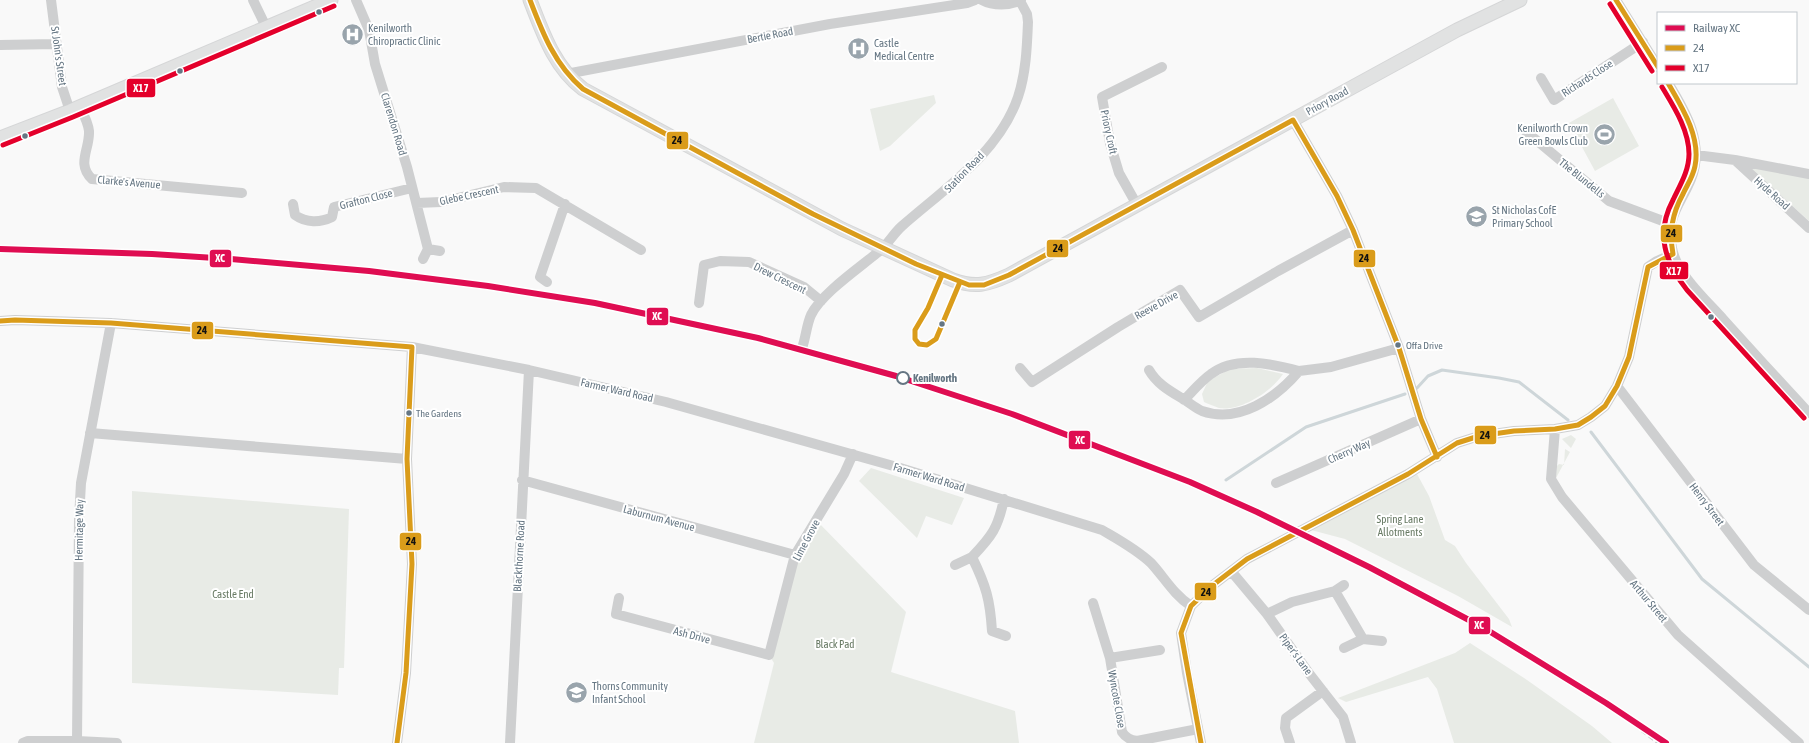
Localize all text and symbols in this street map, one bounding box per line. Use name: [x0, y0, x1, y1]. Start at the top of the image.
unlabelled marker: [314, 7, 324, 17]
legend: [1657, 12, 1797, 84]
hospital icon: Kenilworth Chiropractic Clinic: [339, 21, 365, 47]
text: Railway XC: [1693, 21, 1741, 35]
place label: Kenilworth Chiropractic Clinic: [368, 22, 441, 47]
street label: Bertie Road: [746, 25, 794, 45]
street label: St John's Street: [49, 26, 69, 86]
hospital icon: Castle Medical Centre: [845, 36, 871, 62]
place label: Castle Medical Centre: [874, 37, 934, 62]
text: 24: [1693, 41, 1705, 55]
street label: Richards Close: [1559, 57, 1615, 99]
text: X17: [1693, 61, 1710, 75]
unlabelled marker: [175, 66, 185, 76]
line badge: X17: [126, 78, 156, 98]
text: X17: [132, 82, 149, 94]
street label: Priory Road: [1304, 84, 1350, 118]
street label: Clarendon Road: [379, 91, 409, 157]
street label: Priory Croft: [1098, 109, 1120, 155]
sports icon: Kenilworth Crown Green Bowls Club: [1591, 121, 1617, 147]
place label: Kenilworth Crown Green Bowls Club: [1517, 122, 1588, 147]
unlabelled marker: [20, 131, 30, 141]
line badge: 24: [666, 131, 689, 150]
text: 24: [672, 134, 682, 146]
street label: Station Road: [942, 149, 986, 195]
street label: The Blundells: [1557, 156, 1607, 200]
street label: Clarke's Avenue: [97, 173, 161, 191]
street label: Hyde Road: [1752, 174, 1792, 212]
street label: Glebe Crescent: [438, 183, 500, 207]
street label: Grafton Close: [338, 187, 394, 211]
school or university icon: St Nicholas CofE Primary School: [1464, 203, 1490, 229]
place label: St Nicholas CofE Primary School: [1492, 204, 1556, 229]
line badge: 24: [1660, 224, 1683, 243]
text: 24: [1666, 227, 1676, 239]
line badge: 24: [1046, 239, 1069, 258]
text: 24: [1053, 242, 1063, 254]
line badge: XC: [209, 249, 232, 268]
line badge: 24: [1353, 249, 1376, 268]
text: XC: [214, 252, 225, 264]
text: 24: [1359, 252, 1369, 264]
street label: Drew Crescent: [752, 260, 808, 296]
line badge: X17: [1659, 261, 1689, 280]
text: X17: [1665, 265, 1682, 277]
street label: Reeve Drive: [1132, 288, 1180, 322]
line badge: XC: [646, 307, 669, 326]
text: XC: [651, 310, 662, 322]
unlabelled marker: [1706, 312, 1716, 322]
unlabelled marker: [937, 319, 947, 329]
line badge: 24: [191, 321, 214, 340]
text: 24: [197, 324, 207, 336]
marker: Offa Drive: [1393, 340, 1403, 350]
place label: Offa Drive: [1406, 340, 1443, 351]
marker: Kenilworth: [896, 371, 910, 385]
place label: Kenilworth: [913, 372, 957, 384]
street label: Farmer Ward Road: [580, 376, 654, 404]
marker: The Gardens: [404, 408, 414, 418]
place label: The Gardens: [416, 408, 462, 419]
line badge: 24: [1474, 425, 1497, 445]
text: 24: [1480, 429, 1490, 441]
line badge: XC: [1068, 430, 1091, 450]
text: XC: [1074, 434, 1085, 446]
street label: Cherry Way: [1326, 436, 1372, 466]
street label: Farmer Ward Road: [892, 460, 966, 494]
street label: Henry Street: [1687, 480, 1727, 528]
street label: Hermitage Way: [72, 499, 86, 561]
street label: Laburnum Avenue: [622, 503, 696, 533]
park label: Spring Lane Allotments: [1377, 513, 1423, 538]
street label: Lime Grove: [790, 517, 822, 563]
street label: Blackthorne Road: [511, 520, 527, 592]
line badge: 24: [399, 532, 422, 551]
text: 24: [406, 535, 416, 547]
street label: Arthur Street: [1628, 578, 1670, 624]
line badge: 24: [1194, 582, 1217, 601]
text: 24: [1201, 586, 1211, 598]
park label: Castle End: [212, 588, 254, 600]
line badge: XC: [1468, 616, 1491, 635]
text: XC: [1473, 619, 1484, 631]
street label: Ash Drive: [672, 624, 712, 646]
street label: Piper's Lane: [1277, 631, 1315, 677]
park label: Black Pad: [815, 638, 855, 650]
street label: Wyncote Close: [1106, 669, 1128, 729]
school or university icon: Thorns Community Infant School: [563, 679, 589, 705]
place label: Thorns Community Infant School: [592, 680, 668, 705]

